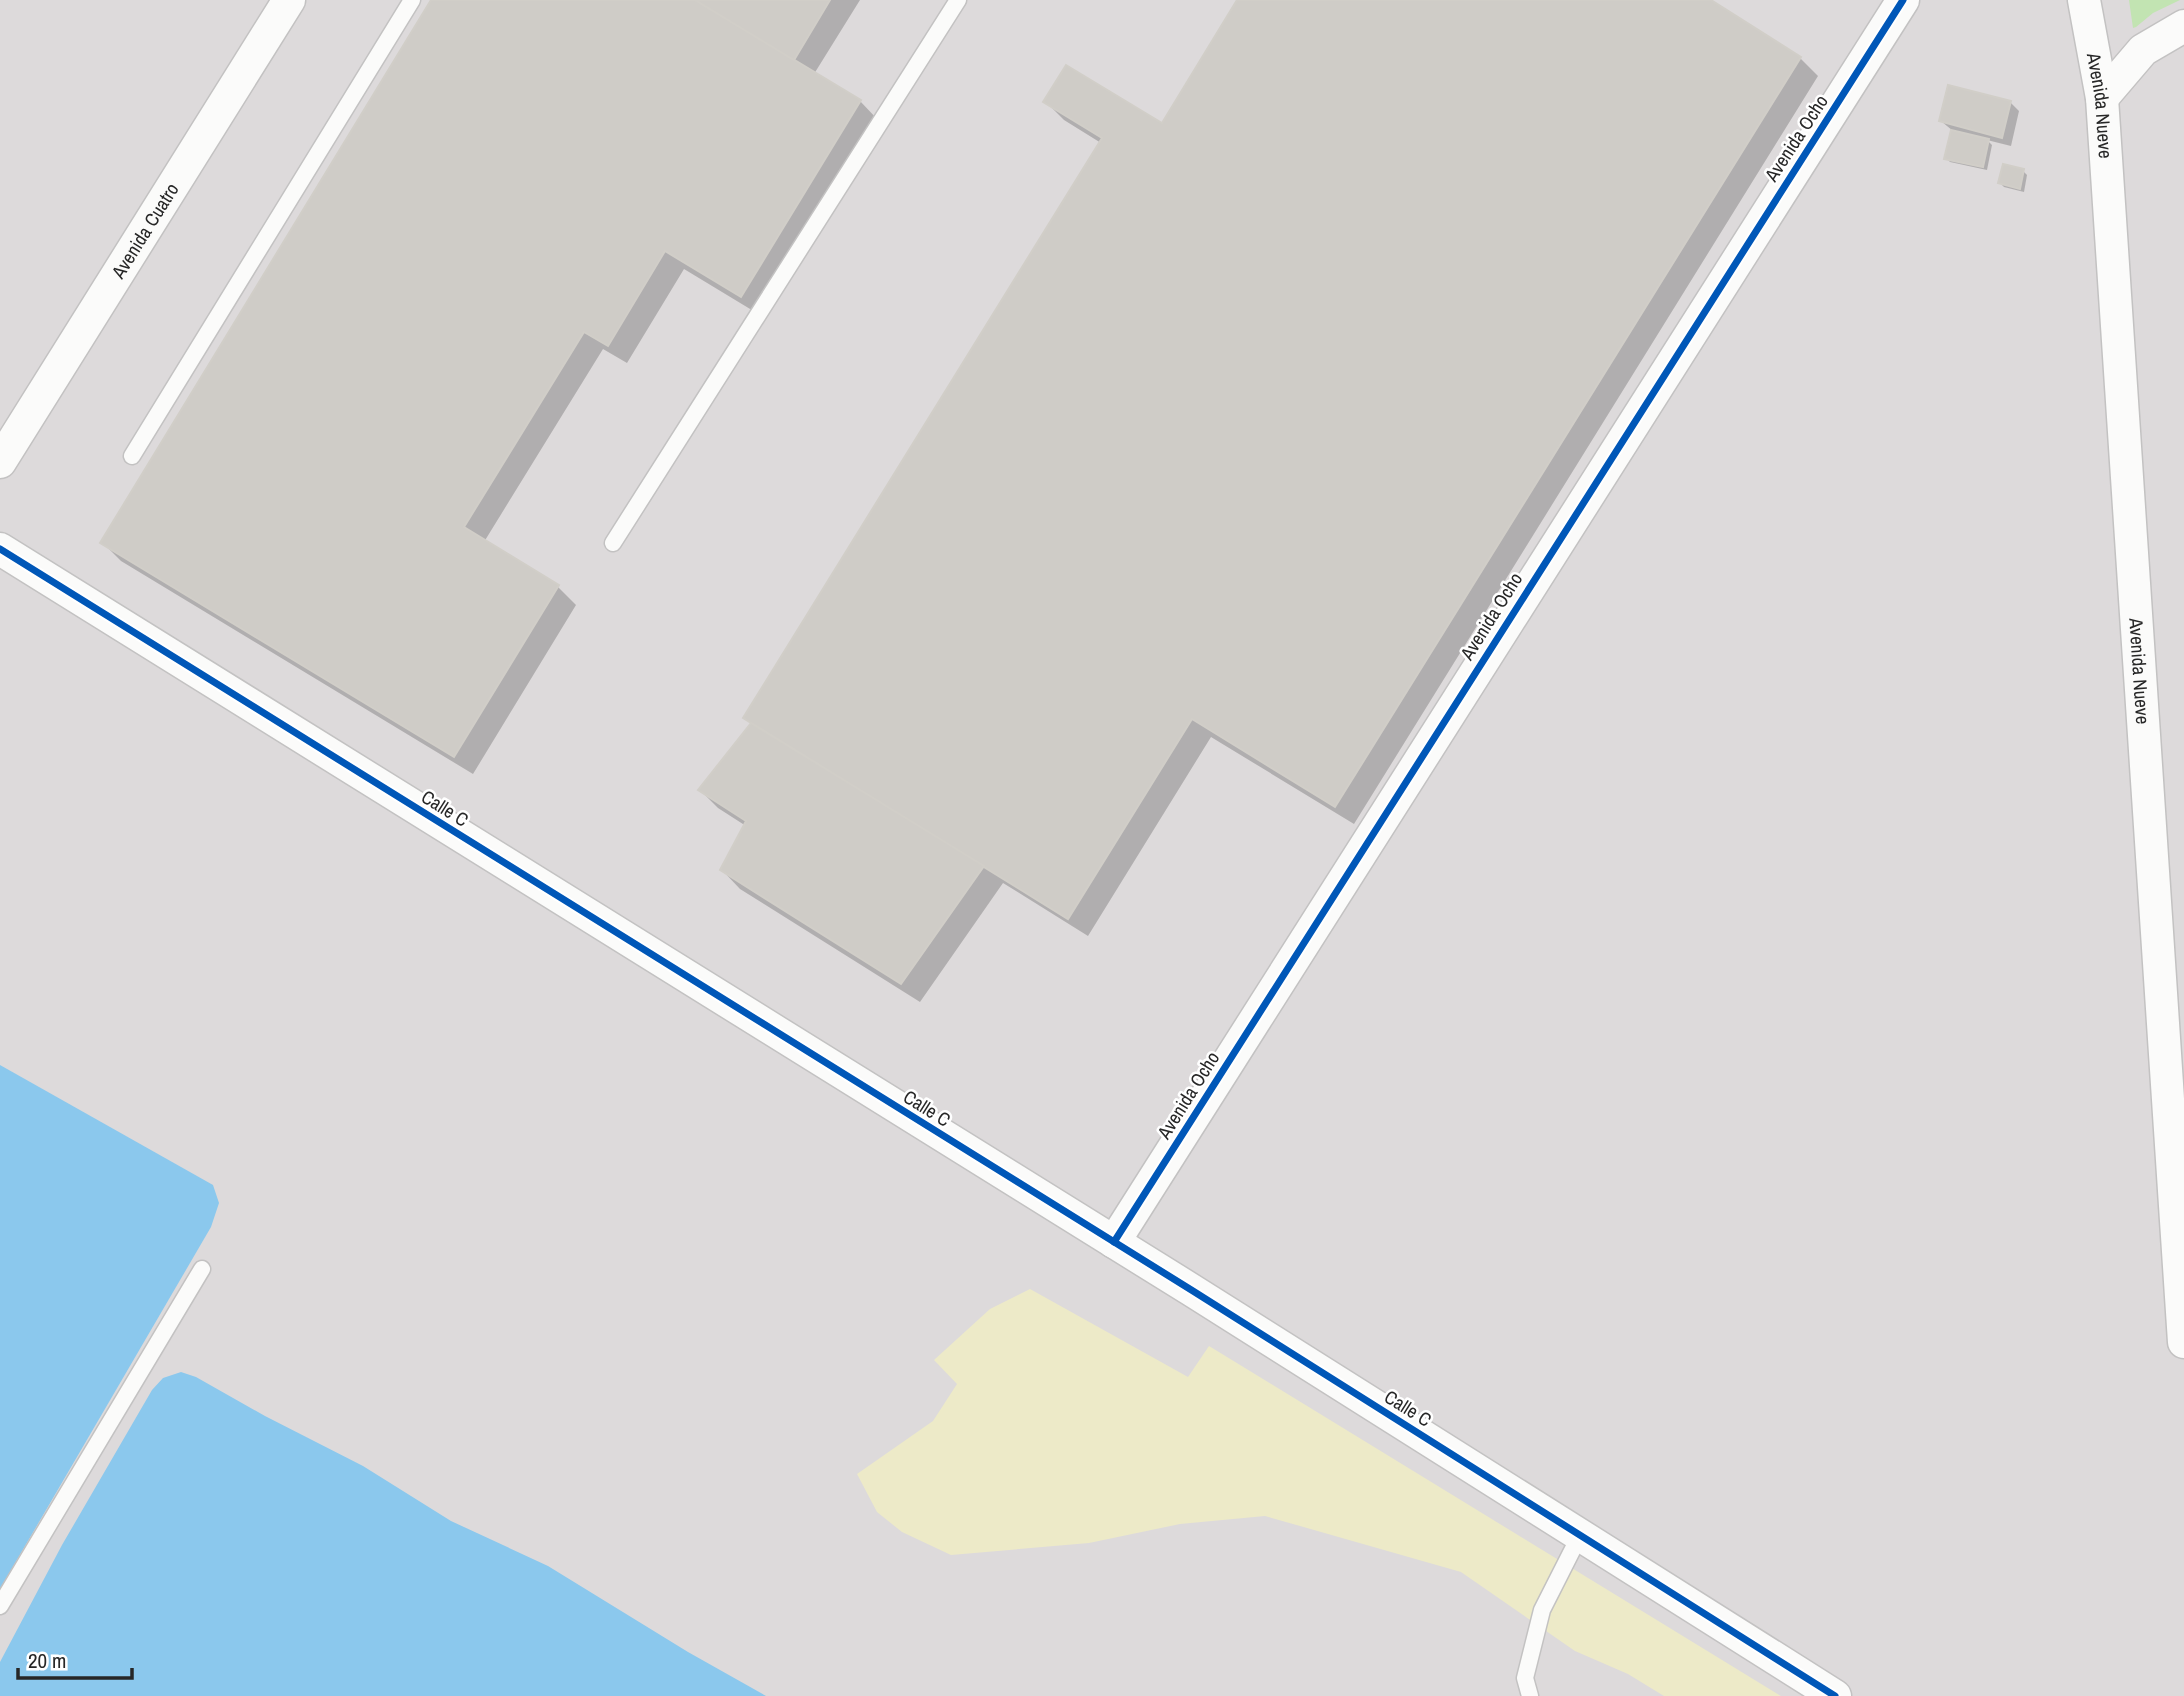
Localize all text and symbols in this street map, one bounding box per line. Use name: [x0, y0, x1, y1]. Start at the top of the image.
street label: Avenida Nueve: [2081, 50, 2119, 159]
street label: Avenida Ocho: [1758, 90, 1834, 187]
street label: Avenida Cuatro: [105, 178, 184, 284]
street label: Avenida Ocho: [1453, 567, 1528, 665]
street label: Avenida Nueve: [2123, 616, 2156, 725]
street label: Calle C: [416, 783, 474, 833]
street label: Avenida Ocho: [1150, 1046, 1225, 1144]
street label: Calle C: [898, 1083, 956, 1133]
street label: Calle C: [1379, 1383, 1437, 1433]
scale bar: [18, 1636, 131, 1680]
text: 20 m: [28, 1646, 66, 1675]

